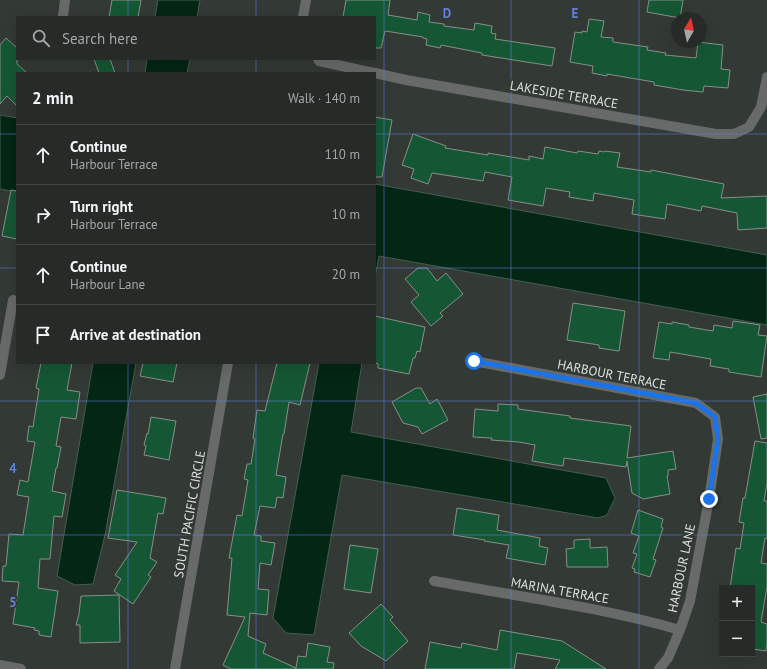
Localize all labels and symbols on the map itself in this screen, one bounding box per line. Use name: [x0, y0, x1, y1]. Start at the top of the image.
text: D: [443, 5, 451, 22]
text: E: [572, 5, 579, 22]
north arrow: [671, 12, 707, 48]
street label: LAKESIDE TERRACE: [509, 77, 619, 112]
route start: [465, 352, 483, 370]
street label: HARBOUR TERRACE: [556, 356, 668, 393]
street label: SOUTH PACIFIC CIRCLE: [170, 449, 209, 579]
text: 4: [9, 460, 17, 477]
route end: [700, 490, 718, 508]
street label: HARBOUR LANE: [664, 522, 699, 614]
street label: MARINA TERRACE: [510, 574, 610, 607]
text: 5: [9, 594, 17, 611]

